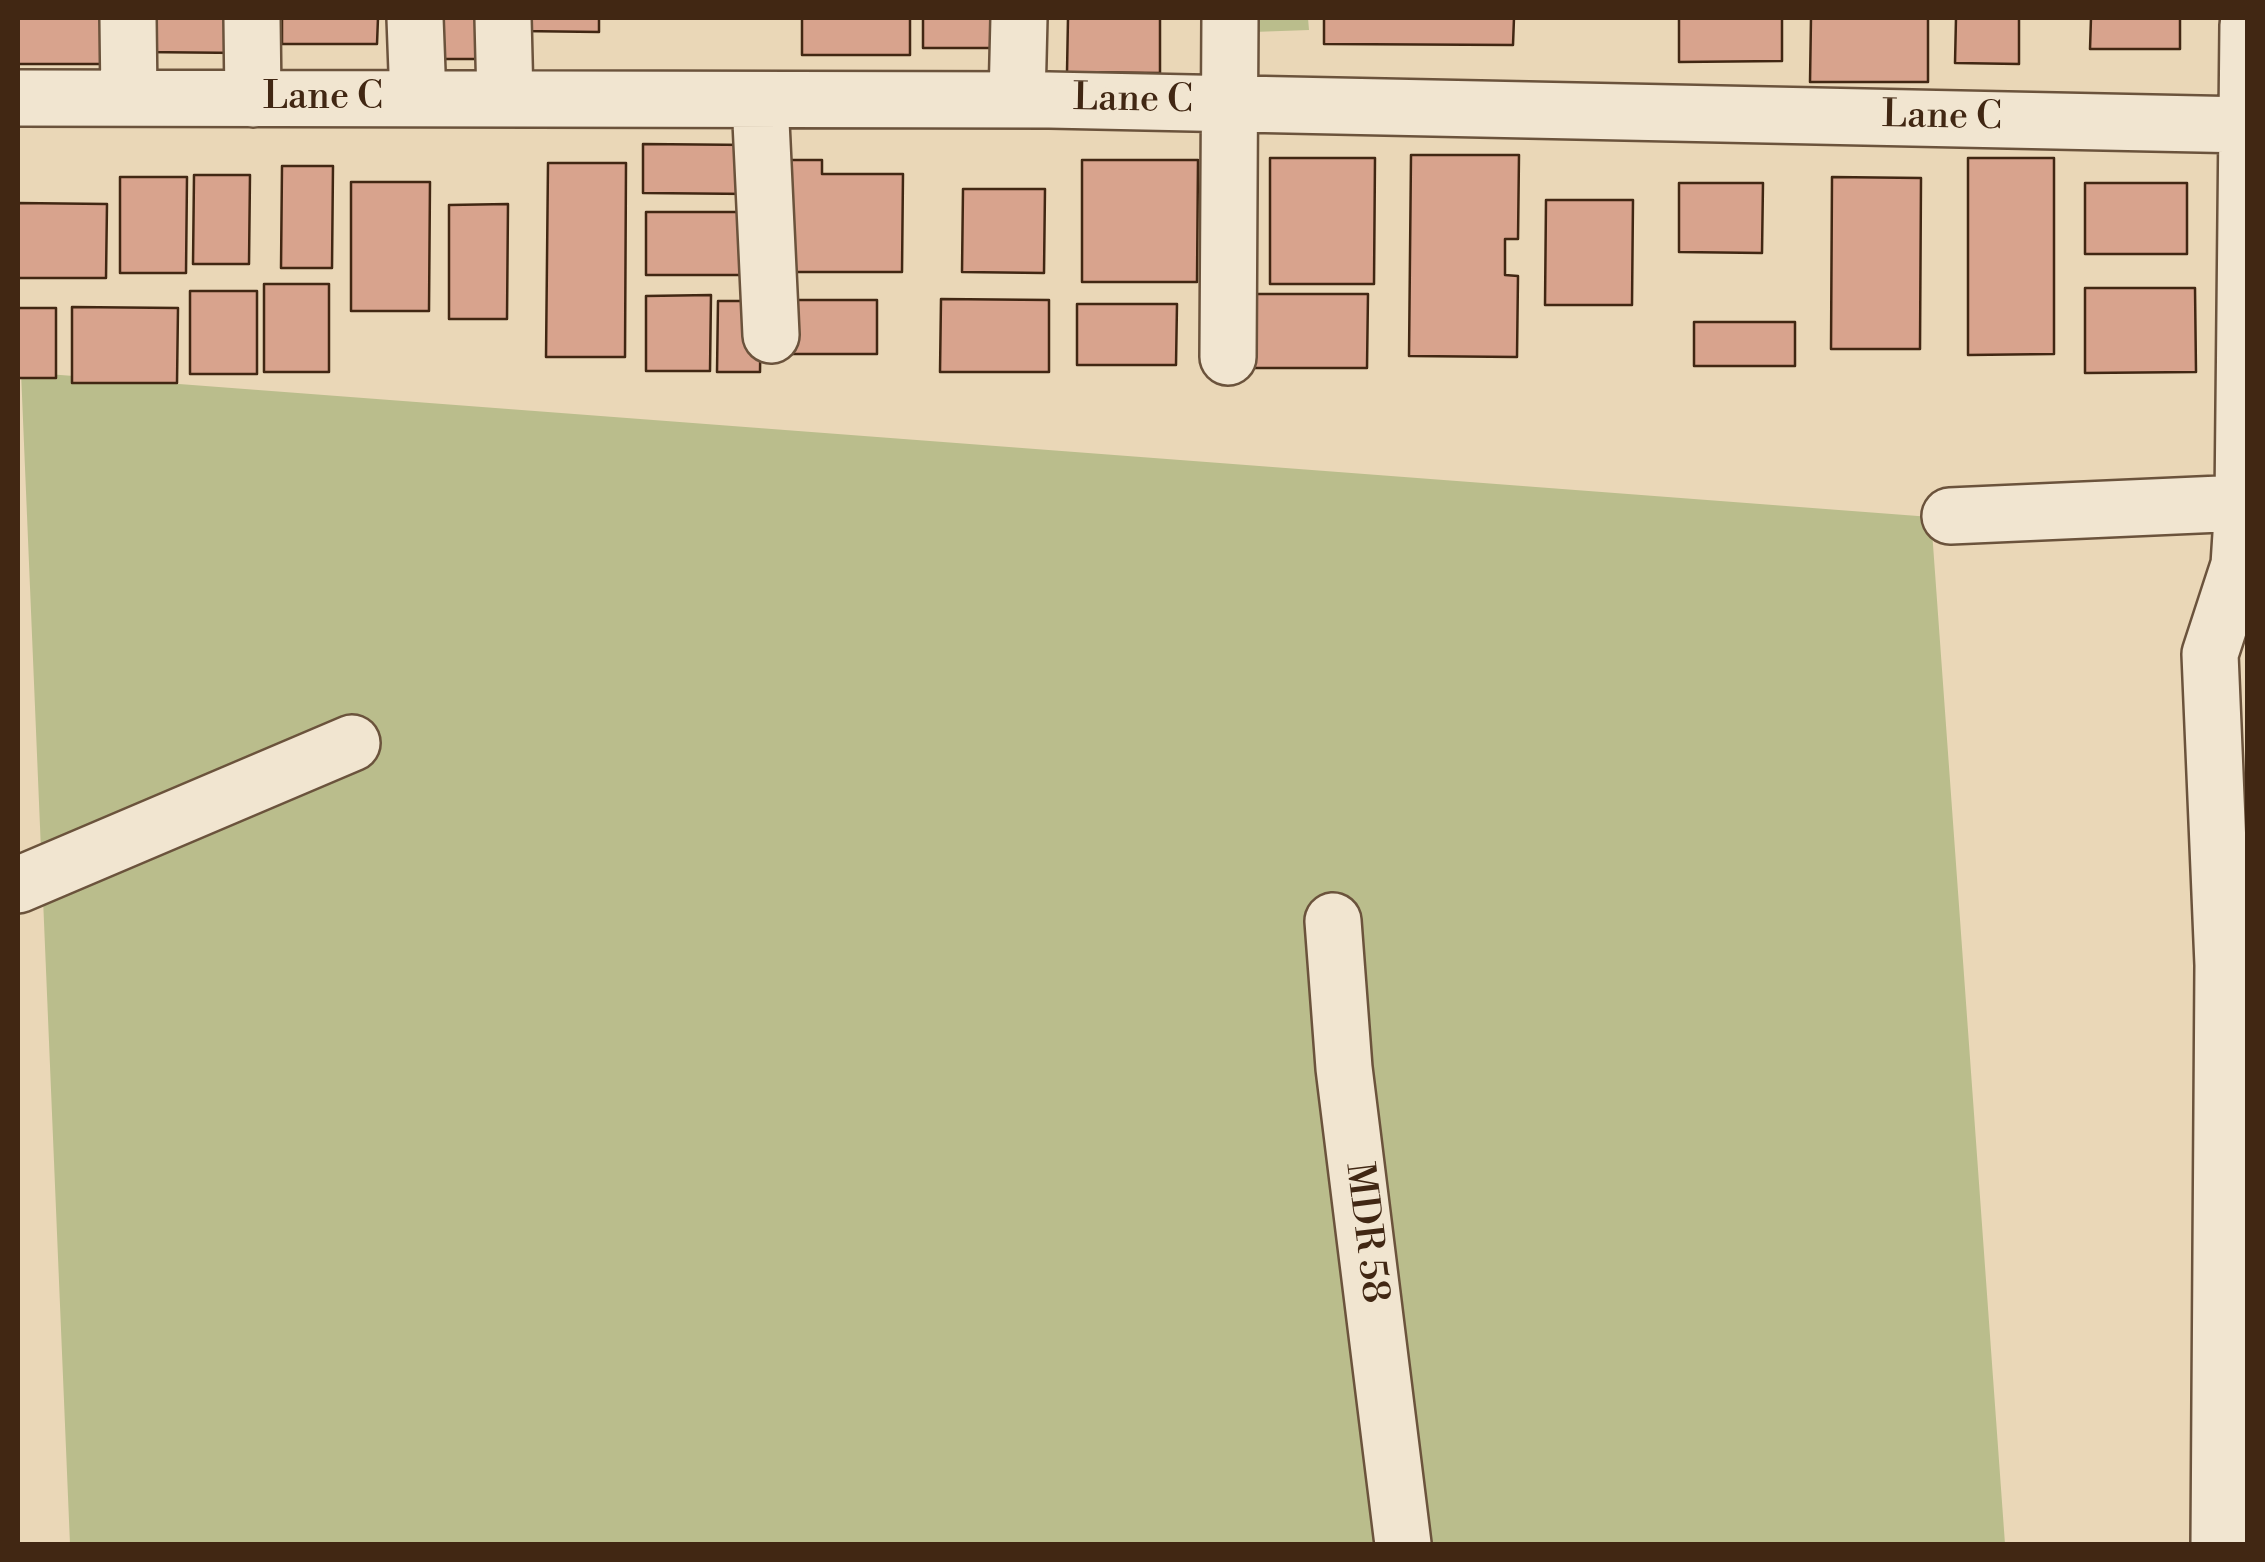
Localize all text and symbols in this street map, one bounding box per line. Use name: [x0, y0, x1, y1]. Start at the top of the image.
street label: Lane C: [263, 76, 383, 122]
street label: Lane C: [1073, 77, 1193, 125]
street label: Lane C: [1882, 94, 2002, 142]
street label: MDR 58: [1334, 1160, 1396, 1306]

